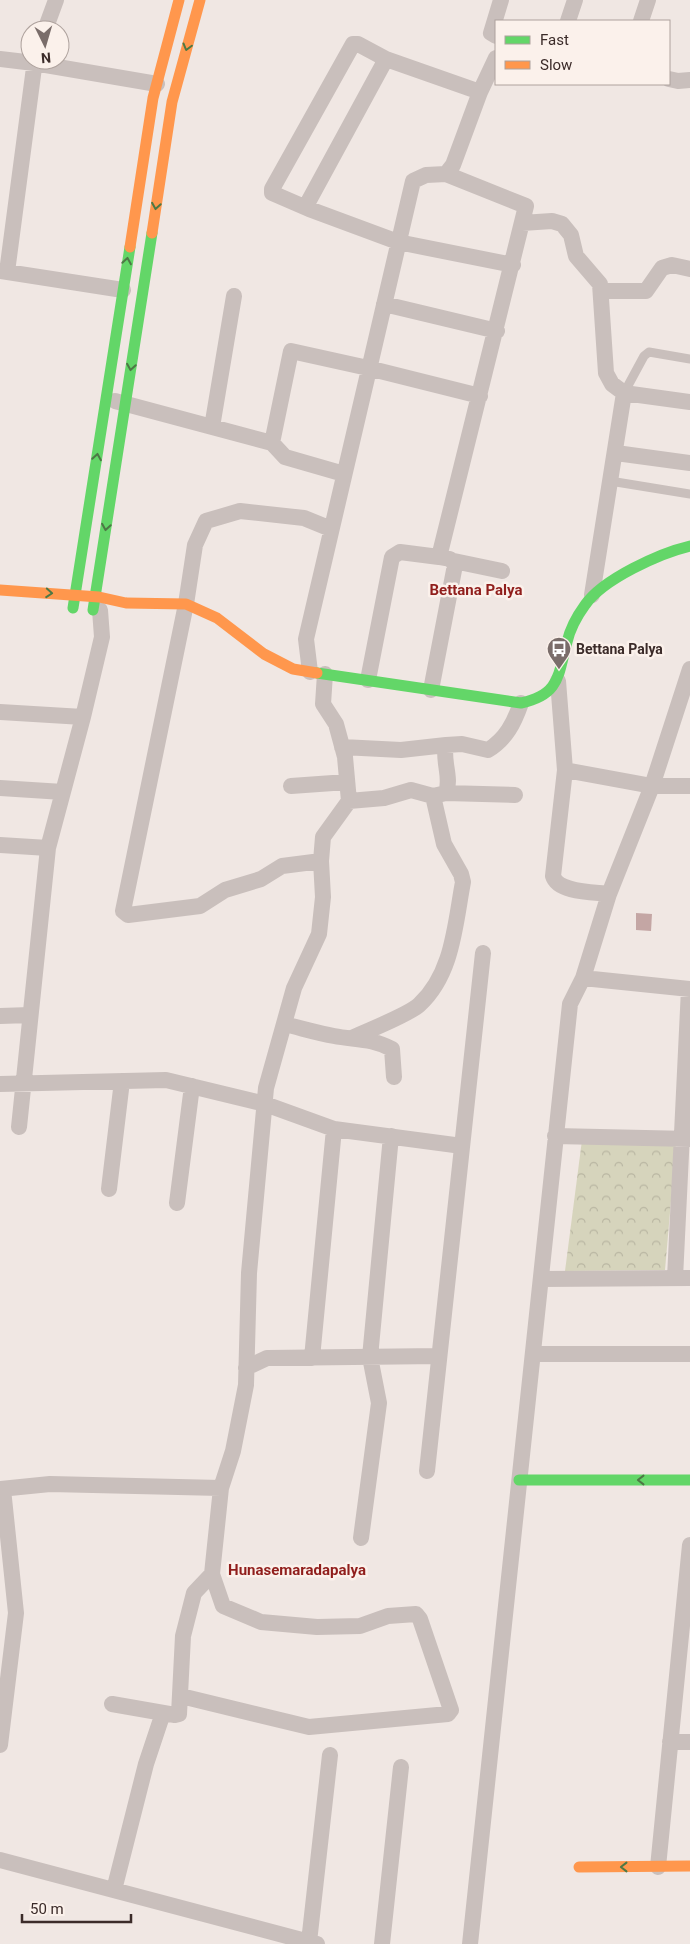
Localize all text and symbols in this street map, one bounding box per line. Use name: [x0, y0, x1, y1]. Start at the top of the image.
north arrow: [20, 20, 70, 70]
legend: [495, 20, 670, 85]
text: Fast: [540, 31, 569, 49]
one-way arrow: [182, 42, 192, 50]
text: N: [41, 50, 52, 66]
text: Slow: [540, 56, 572, 74]
one-way arrow: [151, 202, 161, 210]
one-way arrow: [122, 257, 132, 266]
one-way arrow: [126, 362, 136, 371]
one-way arrow: [91, 452, 102, 460]
one-way arrow: [101, 523, 111, 532]
district label: Bettana Palya: [429, 581, 523, 599]
one-way arrow: [45, 588, 53, 599]
bus stop icon: Bettana Palya: [546, 636, 572, 670]
place label: Bettana Palya: [576, 641, 663, 657]
one-way arrow: [637, 1475, 645, 1485]
district label: Hunasemaradapalya: [228, 1561, 366, 1579]
one-way arrow: [620, 1862, 628, 1872]
scale bar: [22, 1892, 131, 1924]
text: 50 m: [30, 1900, 64, 1918]

